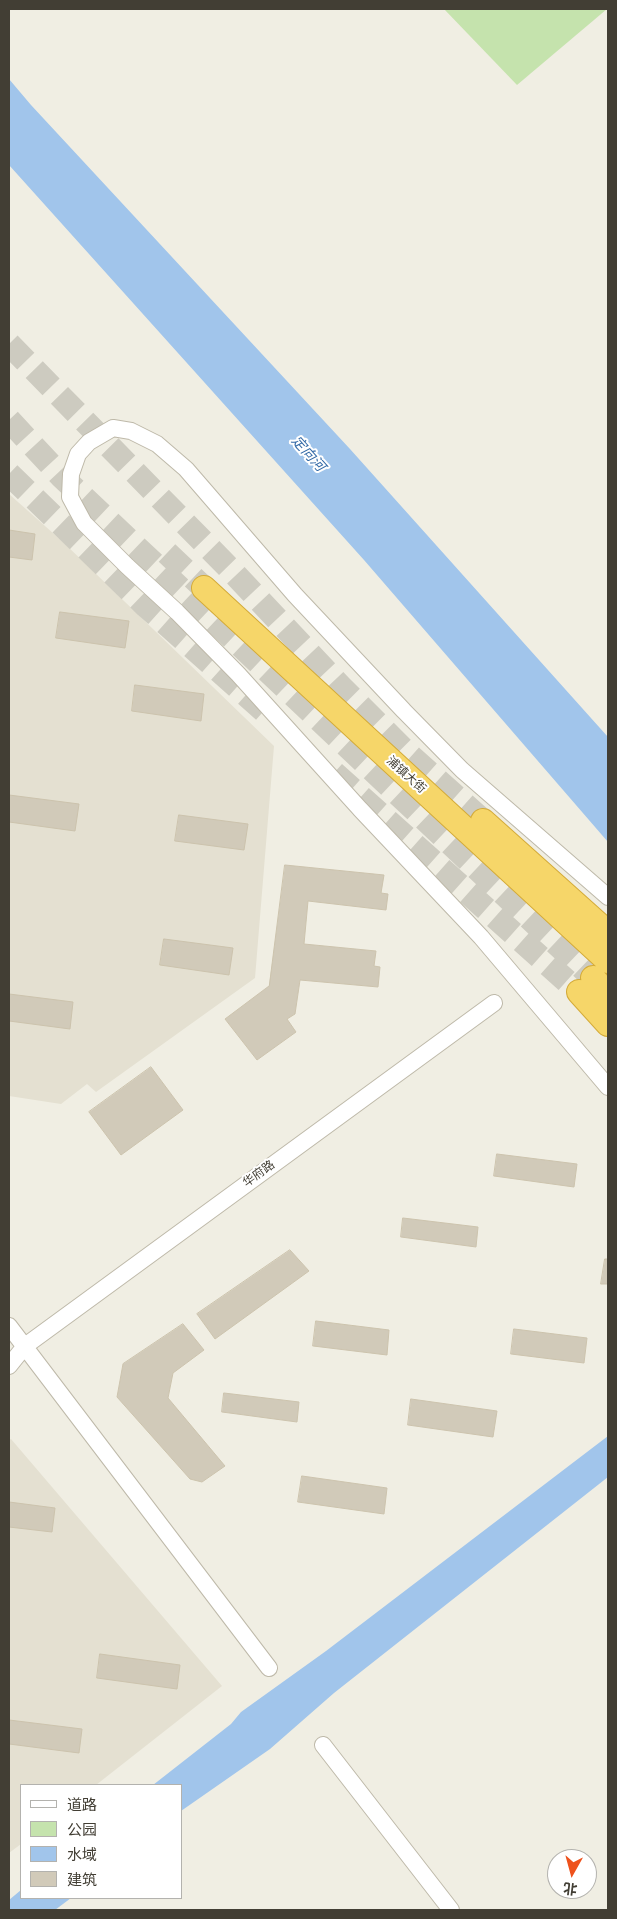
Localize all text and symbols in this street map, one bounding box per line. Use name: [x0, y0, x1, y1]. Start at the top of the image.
water label: 定向河: [288, 433, 328, 475]
street label: 浦镇大街: [383, 754, 429, 796]
street label: 华府路: [240, 1158, 278, 1190]
legend: [20, 1784, 182, 1899]
text: 道路: [67, 1796, 97, 1814]
text: 公园: [67, 1821, 97, 1839]
text: 水域: [67, 1846, 97, 1864]
north arrow: [547, 1849, 597, 1899]
text: 建筑: [67, 1871, 97, 1889]
text: 北: [562, 1879, 578, 1898]

